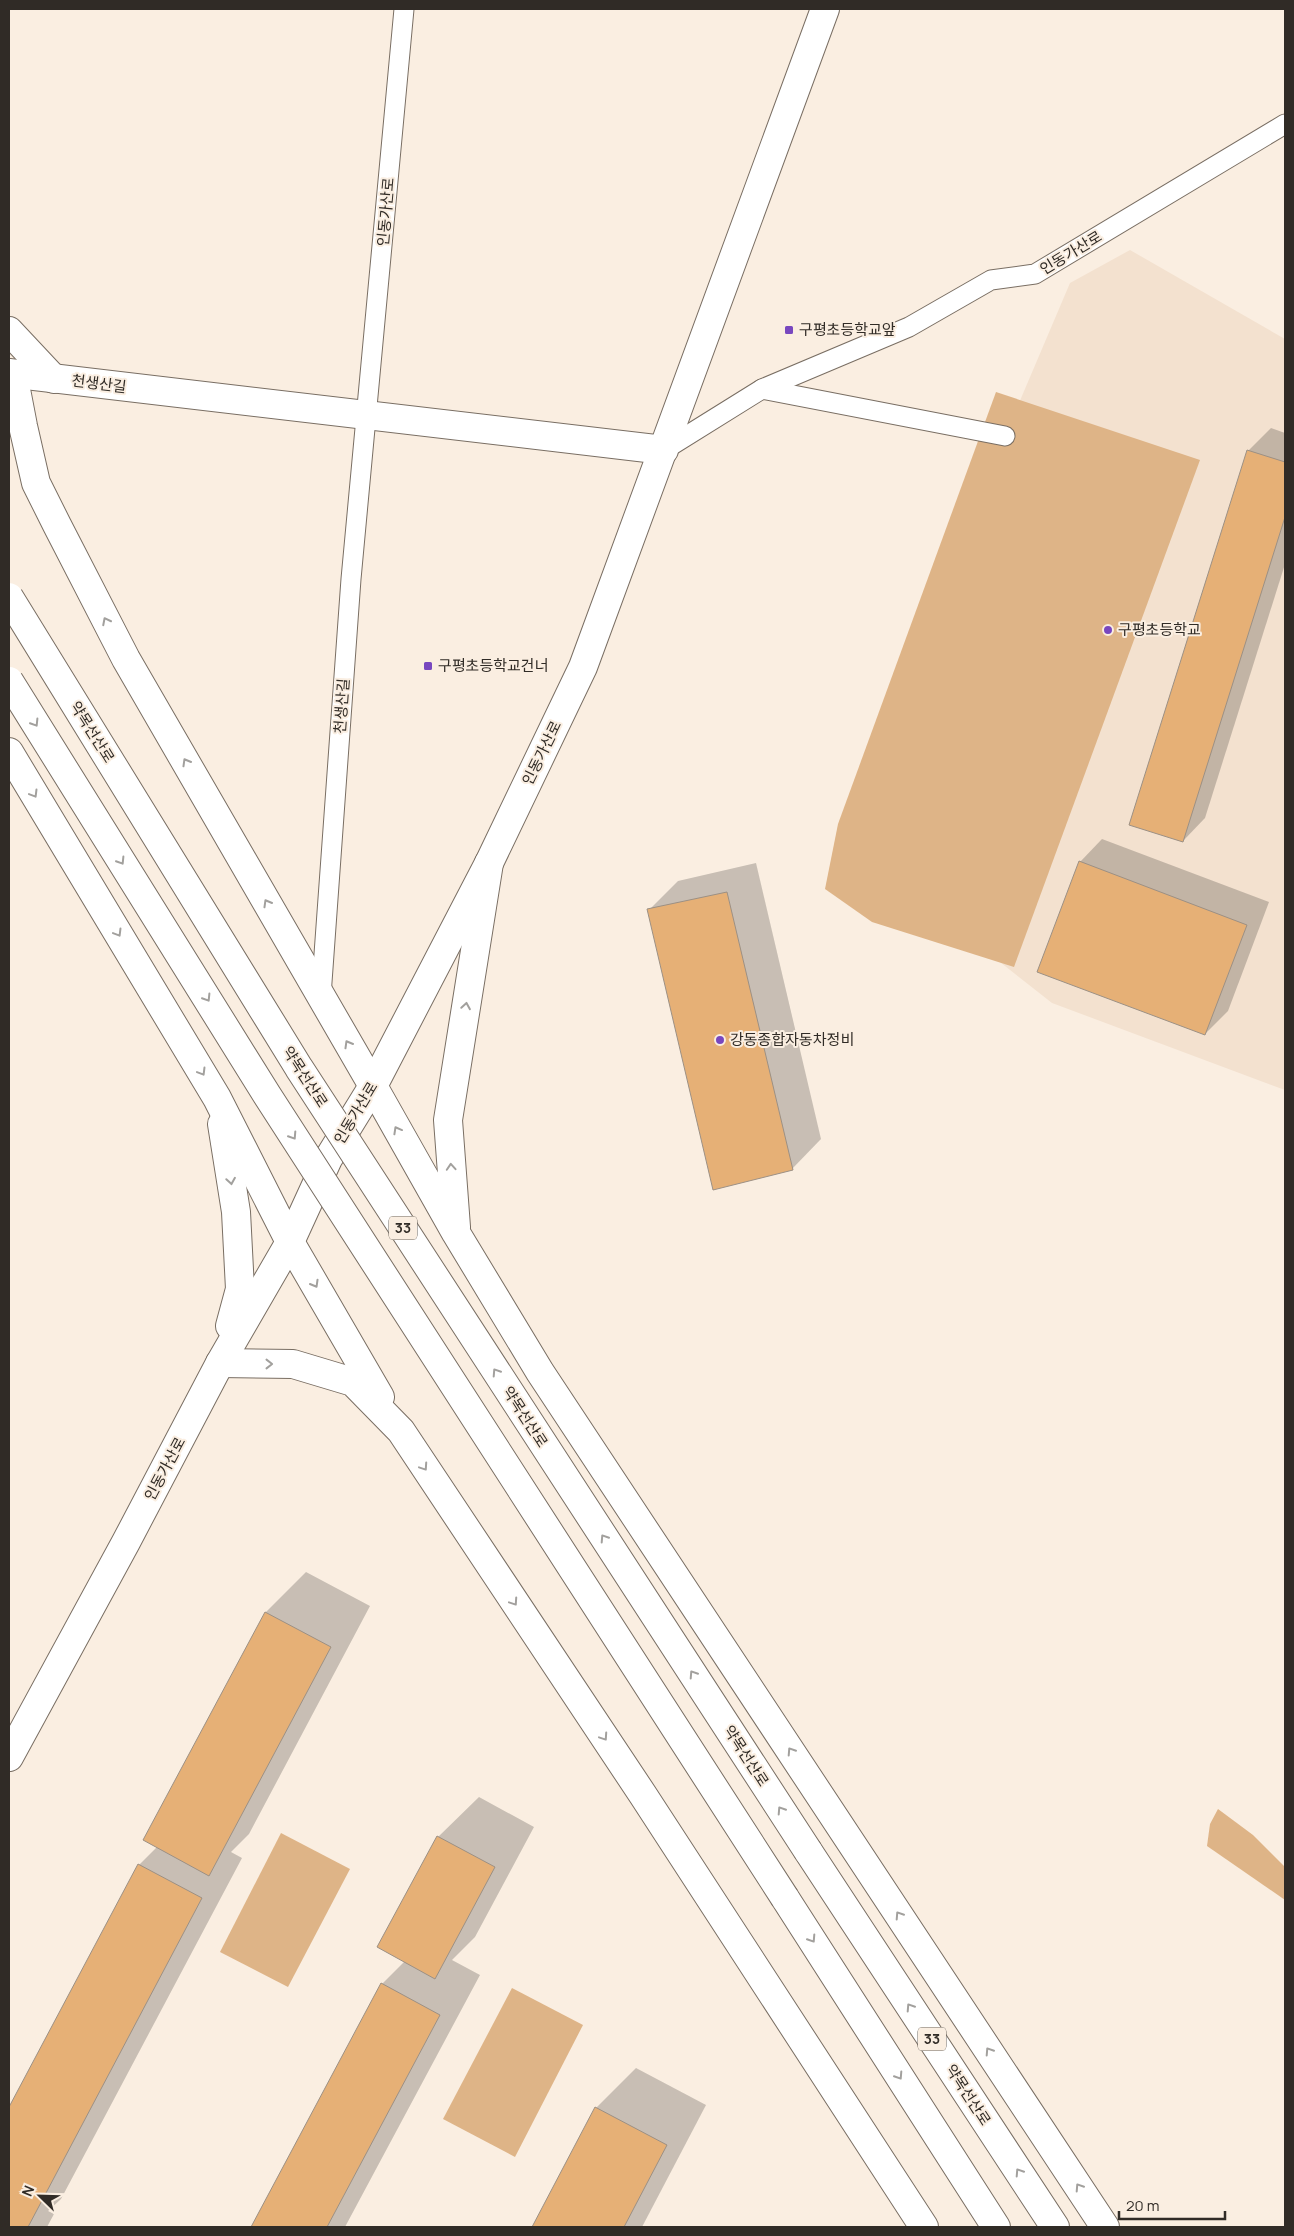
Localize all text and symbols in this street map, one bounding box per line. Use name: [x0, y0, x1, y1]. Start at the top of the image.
street label: 인동가산로: [372, 177, 399, 247]
street label: 인동가산로: [1036, 226, 1106, 279]
place label: 구평초등학교앞: [799, 319, 896, 340]
marker: 구평초등학교앞: [783, 324, 795, 336]
street label: 천생산길: [70, 370, 128, 397]
one-way arrow: [102, 617, 112, 626]
place label: 구평초등학교: [1118, 619, 1201, 640]
marker: 구평초등학교: [1102, 624, 1114, 636]
place label: 구평초등학교건너: [438, 655, 548, 676]
marker: 구평초등학교건너: [422, 660, 434, 672]
street label: 천생산길: [329, 678, 354, 734]
street label: 약목선산로: [65, 697, 120, 767]
one-way arrow: [28, 717, 38, 726]
street label: 인동가산로: [517, 717, 566, 788]
one-way arrow: [182, 759, 192, 768]
one-way arrow: [27, 789, 37, 798]
one-way arrow: [114, 855, 124, 864]
one-way arrow: [263, 900, 273, 909]
one-way arrow: [111, 928, 121, 937]
one-way arrow: [200, 993, 210, 1002]
one-way arrow: [461, 1002, 471, 1010]
place label: 강동종합자동차정비: [730, 1029, 854, 1050]
marker: 강동종합자동차정비: [714, 1034, 726, 1046]
one-way arrow: [345, 1040, 355, 1049]
street label: 약목선산로: [278, 1042, 333, 1111]
one-way arrow: [195, 1067, 205, 1076]
street label: 인동가산로: [329, 1078, 382, 1148]
one-way arrow: [393, 1126, 403, 1135]
one-way arrow: [287, 1131, 297, 1140]
one-way arrow: [446, 1163, 457, 1171]
one-way arrow: [225, 1177, 235, 1185]
road number: 33: [389, 1216, 417, 1240]
one-way arrow: [308, 1279, 318, 1288]
one-way arrow: [266, 1359, 273, 1369]
one-way arrow: [493, 1369, 503, 1378]
street label: 약목선산로: [498, 1382, 553, 1451]
street label: 인동가산로: [139, 1433, 190, 1504]
one-way arrow: [418, 1461, 427, 1470]
one-way arrow: [601, 1534, 610, 1544]
one-way arrow: [508, 1596, 517, 1606]
one-way arrow: [689, 1670, 699, 1679]
street label: 약목선산로: [719, 1721, 774, 1790]
one-way arrow: [598, 1731, 607, 1741]
one-way arrow: [787, 1747, 797, 1756]
one-way arrow: [778, 1807, 787, 1816]
one-way arrow: [896, 1912, 906, 1921]
one-way arrow: [805, 1934, 815, 1943]
one-way arrow: [907, 2003, 917, 2012]
road number: 33: [918, 2028, 946, 2050]
one-way arrow: [986, 2047, 995, 2057]
street label: 약목선산로: [941, 2060, 996, 2129]
one-way arrow: [893, 2071, 903, 2080]
one-way arrow: [1016, 2168, 1025, 2178]
north arrow: [15, 2171, 65, 2221]
text: N: [17, 2182, 38, 2199]
one-way arrow: [1075, 2183, 1085, 2192]
scale bar: [1119, 2188, 1225, 2220]
text: 20 m: [1126, 2195, 1159, 2216]

